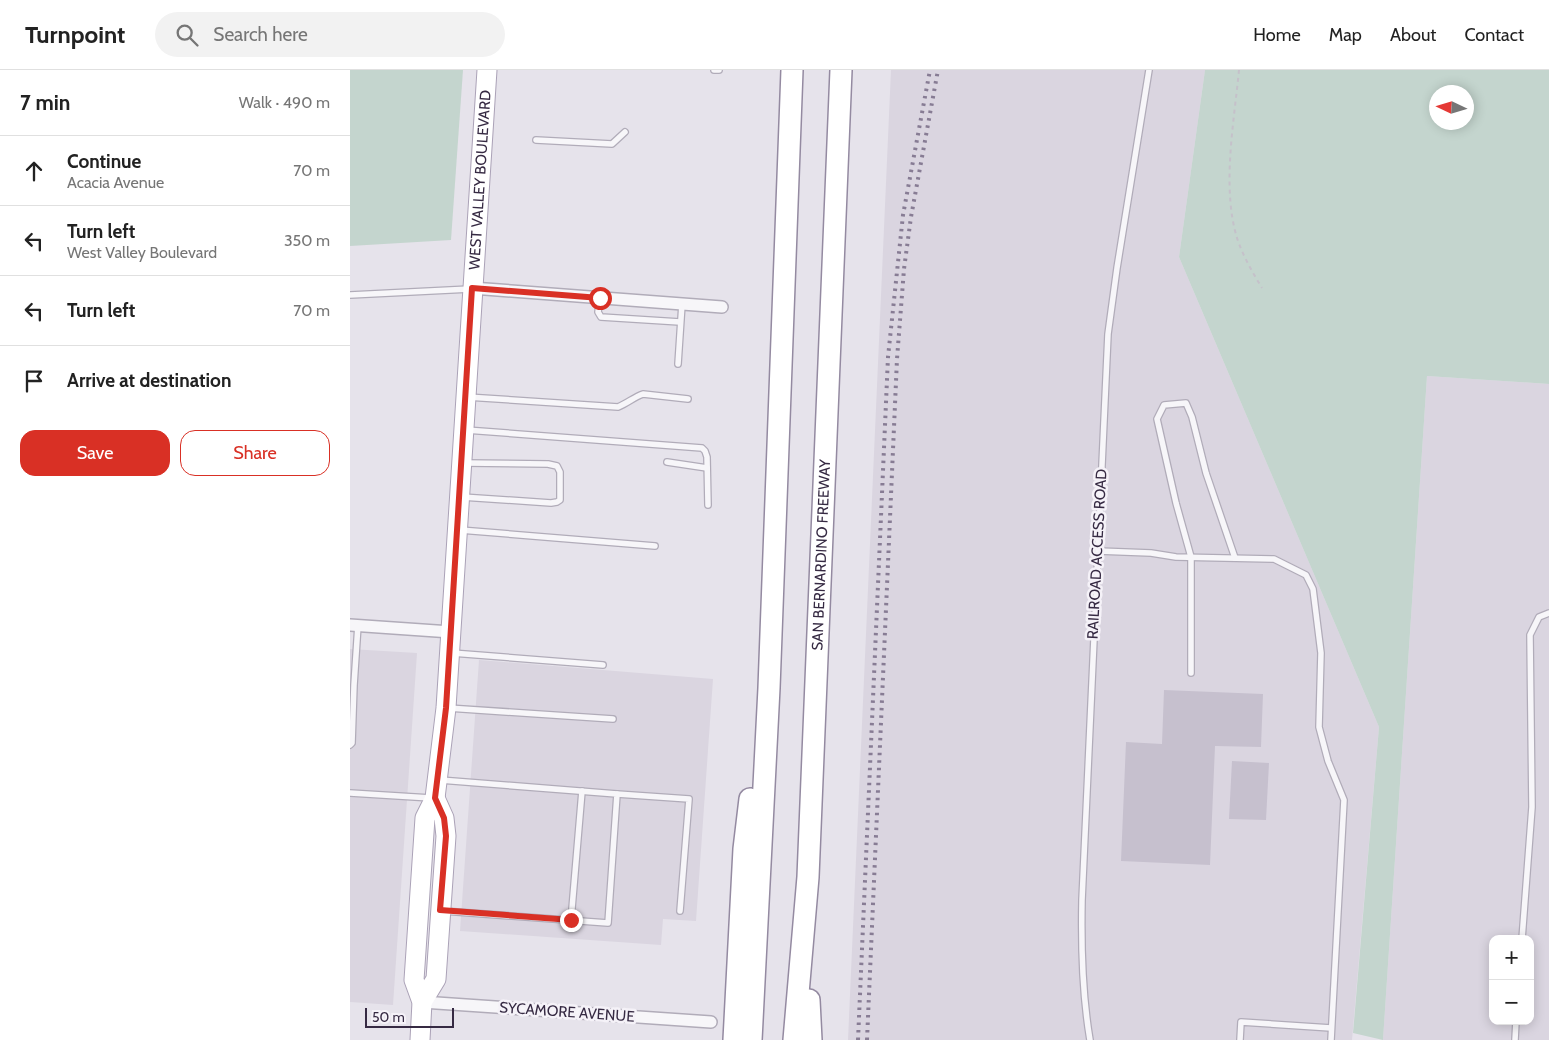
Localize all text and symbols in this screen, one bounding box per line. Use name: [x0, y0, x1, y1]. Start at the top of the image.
search box: [155, 12, 505, 57]
text: Turnpoint: [25, 20, 125, 49]
icon: search: [173, 21, 201, 49]
text: Search here: [213, 23, 308, 46]
text: Home: [1253, 24, 1301, 46]
text: Map: [1329, 24, 1362, 46]
text: About: [1390, 24, 1436, 46]
text: Contact: [1464, 24, 1524, 46]
north arrow: [1429, 85, 1474, 130]
street label: WEST VALLEY BOULEVARD: [465, 89, 495, 271]
text: 7 min: [20, 90, 70, 115]
text: Walk · 490 m: [239, 93, 330, 112]
text: Continue: [67, 150, 141, 173]
icon: ahead: [20, 157, 48, 185]
text: 70 m: [293, 161, 330, 180]
text: Acacia Avenue: [67, 173, 164, 192]
text: Turn left: [67, 220, 135, 243]
icon: left: [20, 227, 48, 255]
text: 350 m: [284, 231, 330, 250]
text: West Valley Boulevard: [67, 243, 217, 262]
route start: [589, 287, 612, 310]
icon: left: [20, 297, 48, 325]
text: Turn left: [67, 299, 135, 322]
text: 70 m: [293, 301, 330, 320]
icon: arrive: [20, 367, 48, 395]
text: Arrive at destination: [67, 369, 231, 392]
button: Save: [20, 430, 170, 476]
button: Share: [180, 430, 330, 476]
street label: SAN BERNARDINO FREEWAY: [808, 458, 834, 651]
street label: RAILROAD ACCESS ROAD: [1084, 468, 1110, 640]
route end: [560, 909, 583, 932]
map controls: [1489, 935, 1534, 1025]
button: +: [1489, 935, 1534, 980]
button: −: [1489, 980, 1534, 1025]
street label: SYCAMORE AVENUE: [499, 998, 635, 1026]
scale bar: [365, 1005, 454, 1028]
text: 50 m: [372, 1008, 405, 1026]

